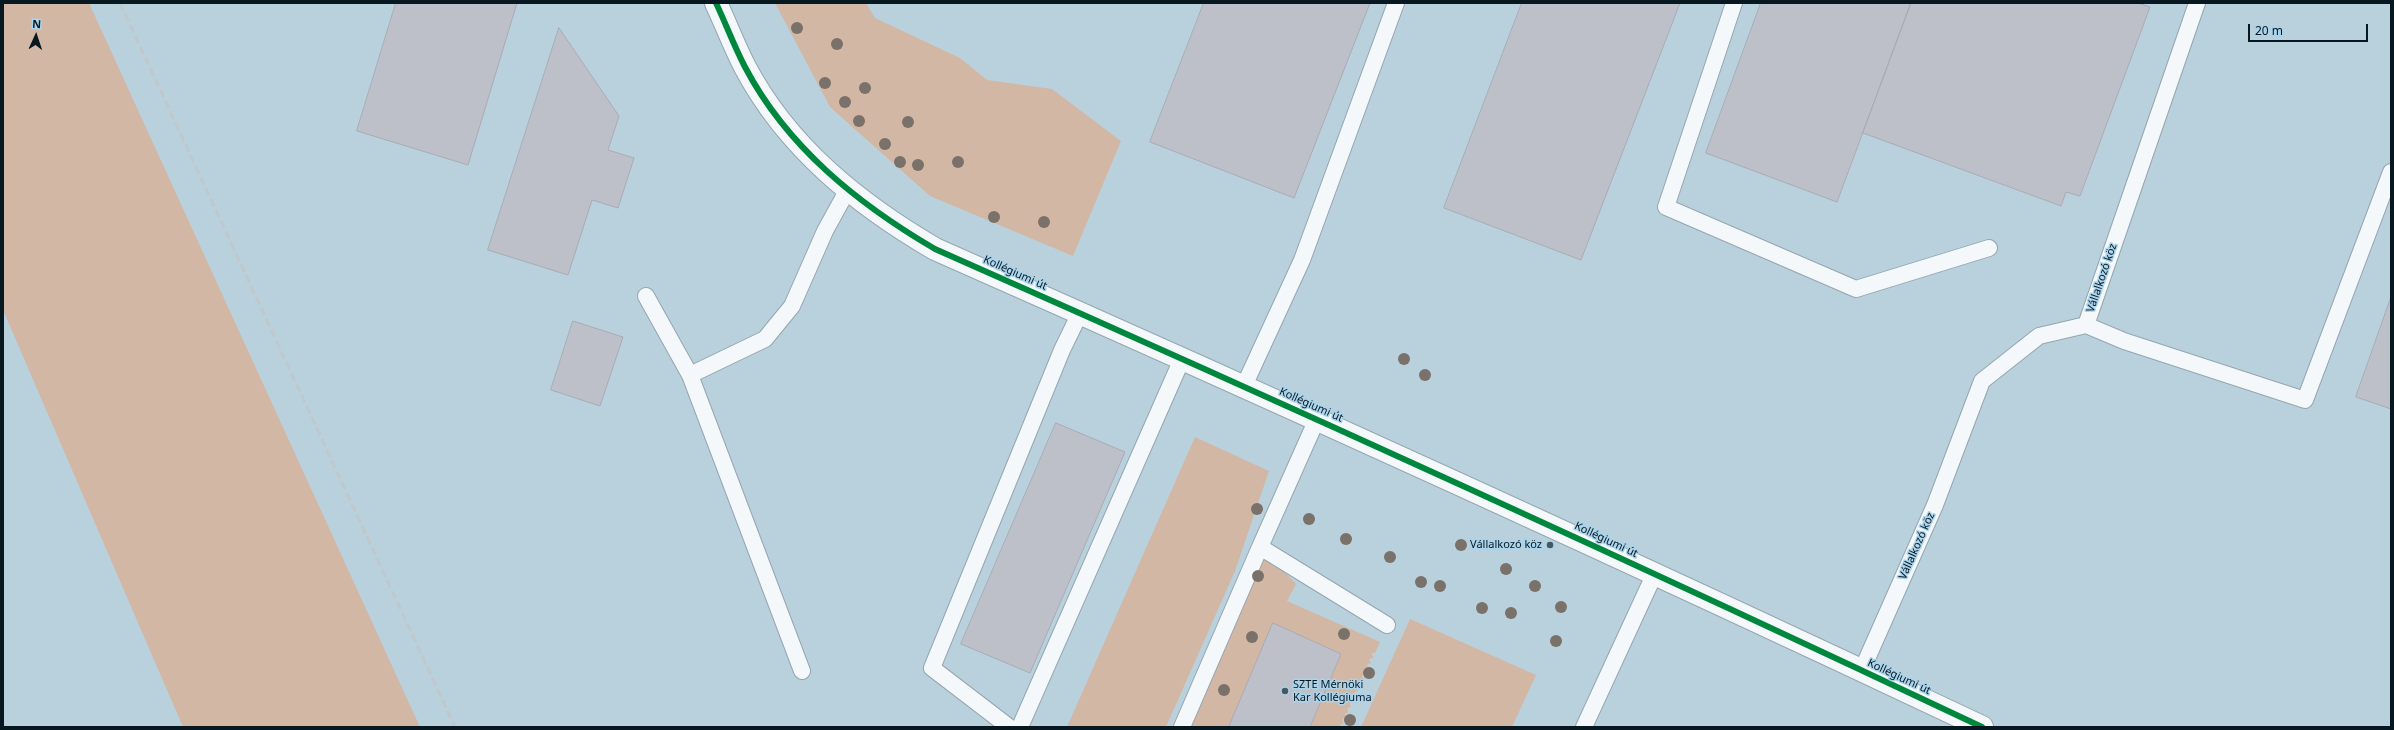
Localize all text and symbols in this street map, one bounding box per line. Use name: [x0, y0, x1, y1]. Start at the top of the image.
north arrow: [16, 16, 56, 56]
text: N: [32, 16, 42, 31]
scale bar: [2250, 16, 2370, 42]
text: 20 m: [2255, 22, 2283, 39]
street label: Vállalkozó köz: [2084, 242, 2120, 314]
street label: Kollégiumi út: [981, 253, 1049, 293]
street label: Kollégiumi út: [1277, 385, 1345, 425]
street label: Vállalkozó köz: [1896, 510, 1938, 582]
street label: Kollégiumi út: [1572, 520, 1640, 560]
place label: Vállalkozó köz: [1470, 538, 1542, 552]
marker: Vállalkozó köz: [1545, 540, 1555, 550]
street label: Kollégiumi út: [1865, 657, 1933, 697]
place label: SZTE Mérnöki Kar Kollégiuma: [1293, 678, 1372, 704]
marker: SZTE Mérnöki Kar Kollégiuma: [1280, 686, 1290, 696]

